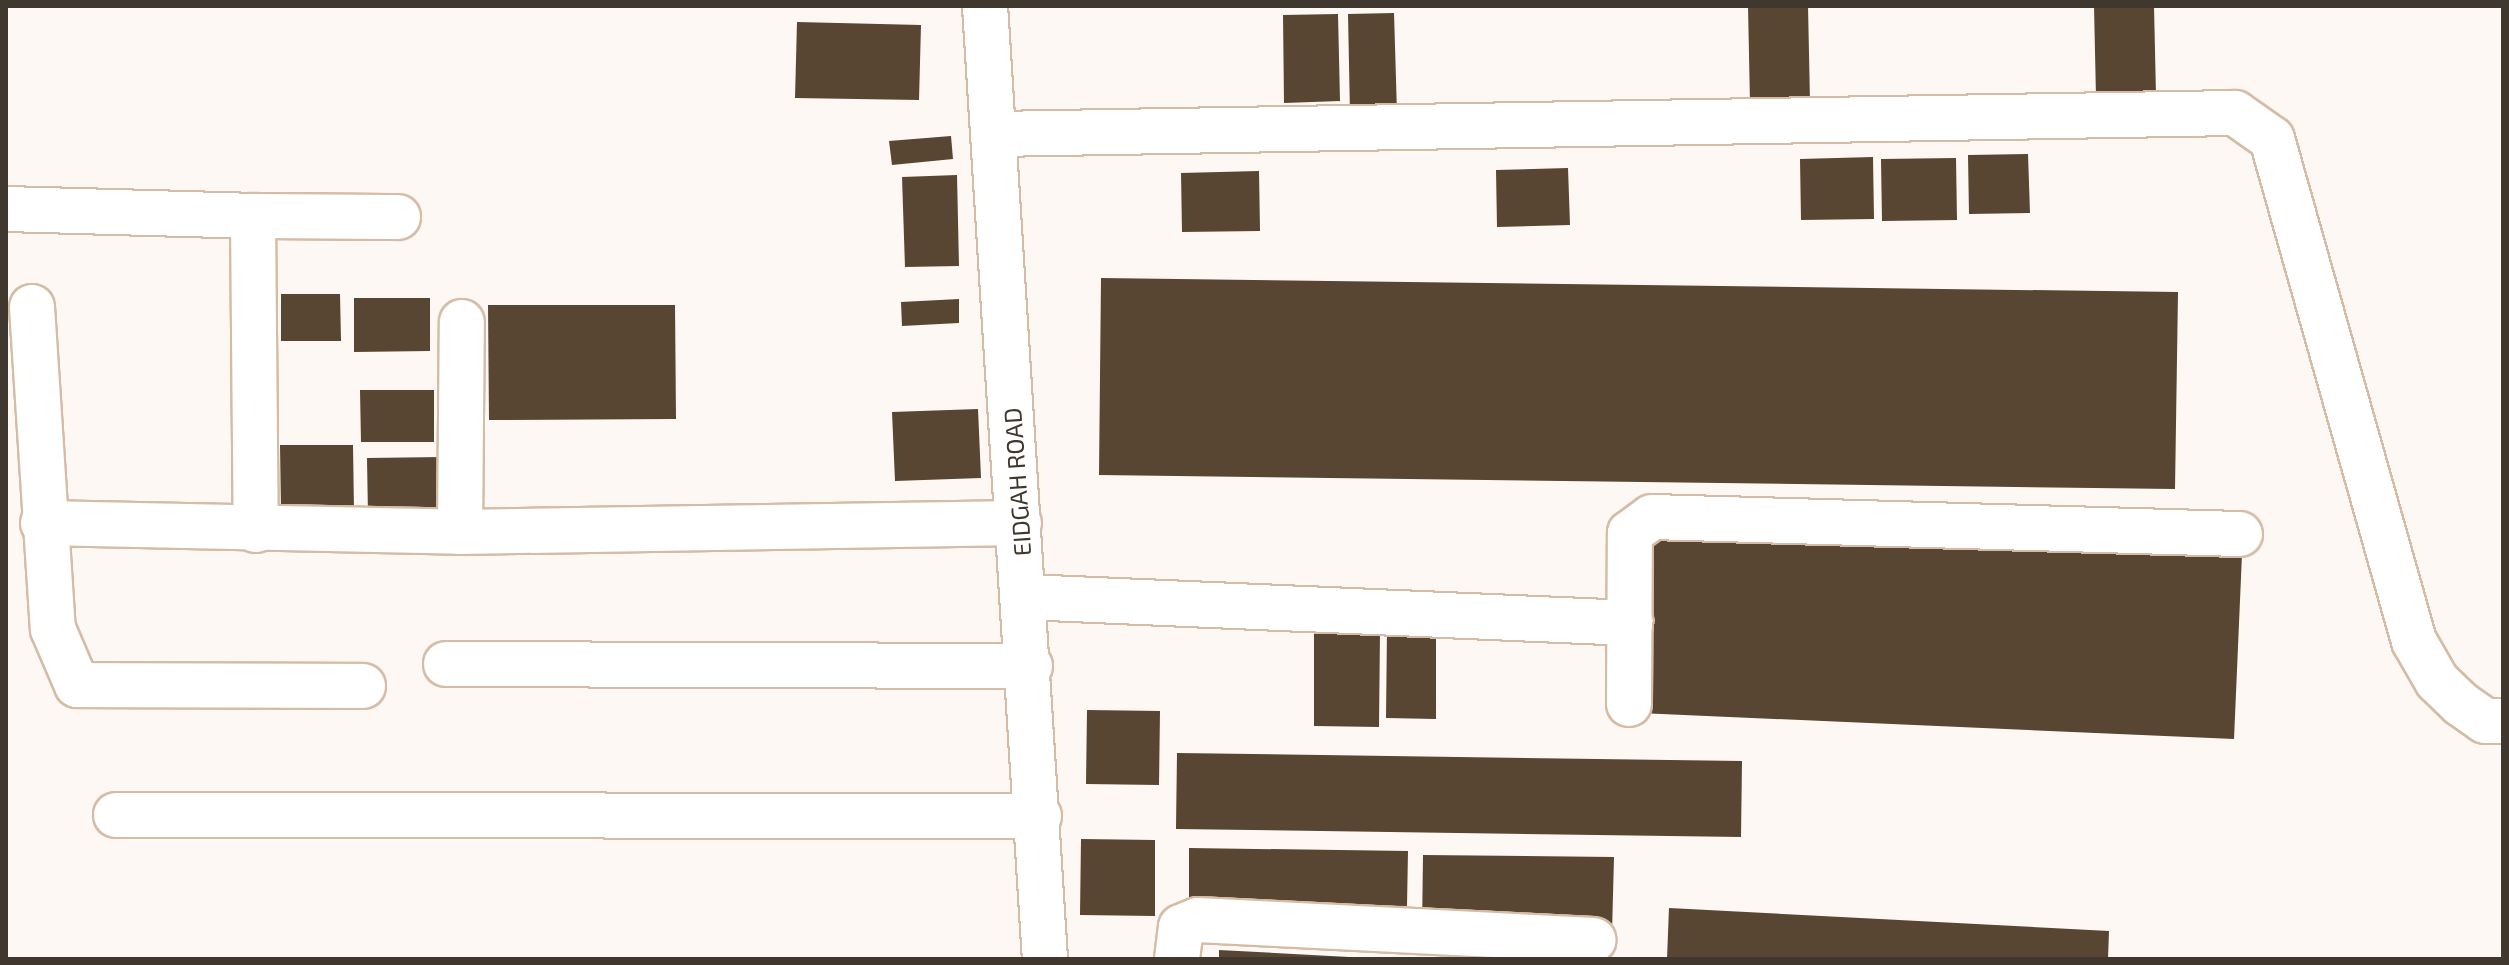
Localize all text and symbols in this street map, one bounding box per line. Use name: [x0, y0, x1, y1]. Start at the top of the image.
street label: EIDGAH ROAD: [997, 407, 1037, 557]

